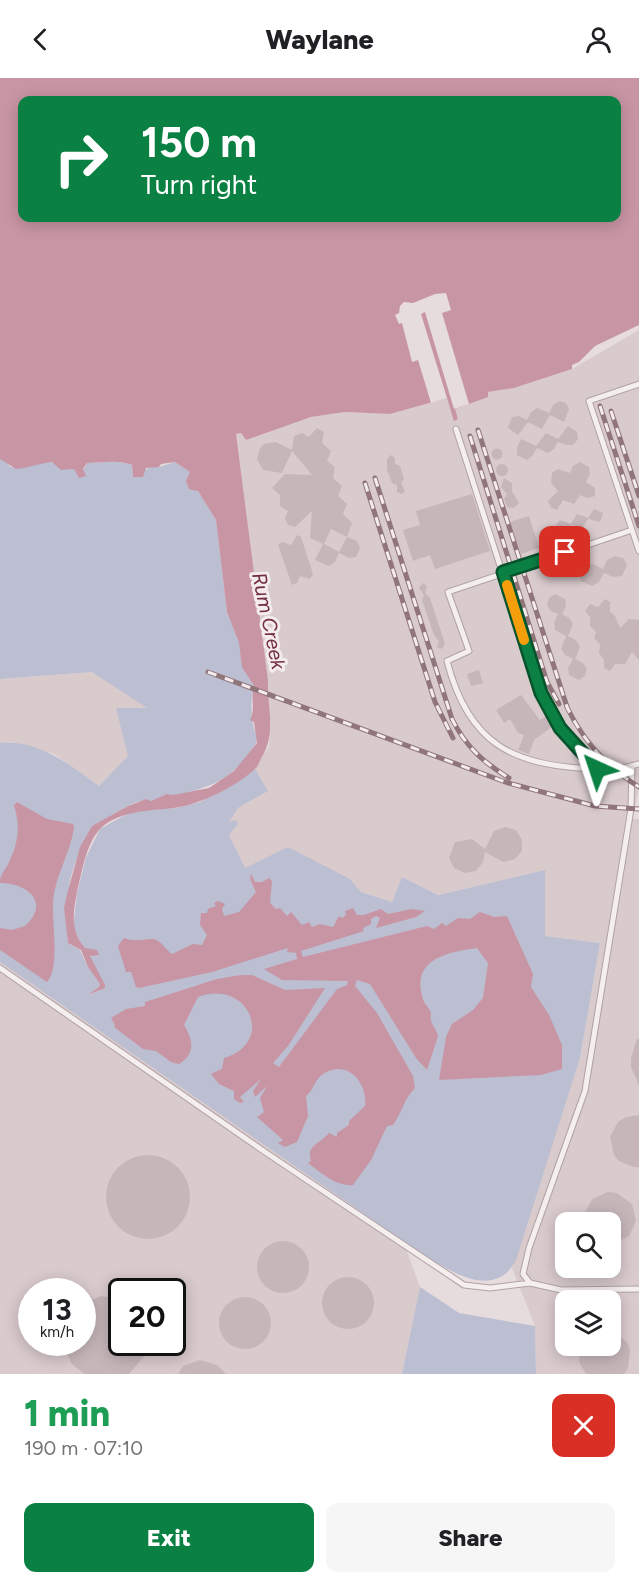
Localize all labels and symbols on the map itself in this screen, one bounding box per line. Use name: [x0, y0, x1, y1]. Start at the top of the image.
pin: [539, 526, 590, 577]
water label: Rum Creek: [247, 570, 291, 673]
position arrow: [565, 737, 629, 801]
speed limit sign: 20: [108, 1278, 186, 1356]

